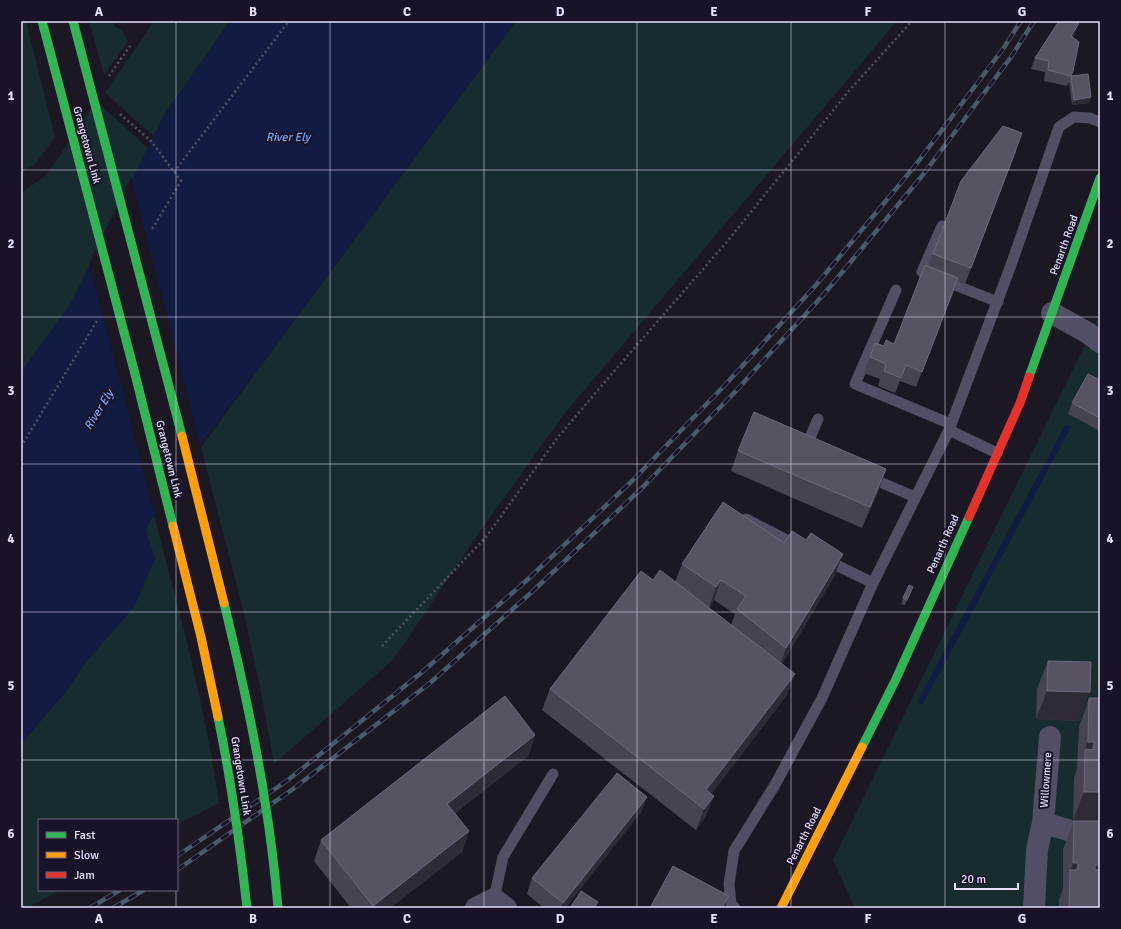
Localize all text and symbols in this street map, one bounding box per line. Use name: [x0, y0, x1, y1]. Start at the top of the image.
text: A: [95, 4, 104, 20]
text: B: [249, 4, 257, 20]
text: C: [403, 4, 411, 20]
text: D: [556, 4, 565, 20]
text: E: [710, 4, 718, 20]
text: F: [865, 4, 872, 20]
text: G: [1018, 4, 1026, 20]
text: 1: [7, 88, 15, 104]
text: 1: [1106, 88, 1114, 104]
street label: Grangetown Link: [70, 105, 104, 186]
water label: River Ely: [266, 130, 312, 145]
street label: Penarth Road: [1047, 213, 1081, 277]
text: 2: [7, 236, 15, 252]
text: 2: [1106, 236, 1114, 252]
text: 3: [7, 383, 15, 399]
text: 3: [1106, 383, 1114, 399]
water label: River Ely: [81, 386, 118, 433]
street label: Grangetown Link: [153, 419, 185, 500]
street label: Penarth Road: [924, 512, 962, 575]
text: 4: [7, 531, 15, 547]
text: 4: [1106, 531, 1114, 547]
text: 5: [7, 678, 15, 694]
text: 5: [1106, 678, 1114, 694]
street label: Grangetown Link: [228, 736, 254, 817]
street label: Willowmere: [1038, 752, 1054, 808]
street label: Penarth Road: [784, 805, 824, 867]
legend: [38, 819, 178, 891]
text: 6: [7, 826, 15, 842]
text: 6: [1106, 826, 1114, 842]
text: Fast: [74, 828, 95, 843]
text: Slow: [74, 848, 99, 863]
scale bar: [955, 865, 1018, 891]
text: Jam: [74, 868, 95, 883]
text: 20 m: [961, 872, 986, 887]
text: A: [95, 911, 104, 927]
text: B: [249, 911, 257, 927]
text: C: [403, 911, 411, 927]
text: D: [556, 911, 565, 927]
text: E: [710, 911, 718, 927]
text: F: [865, 911, 872, 927]
text: G: [1018, 911, 1026, 927]

